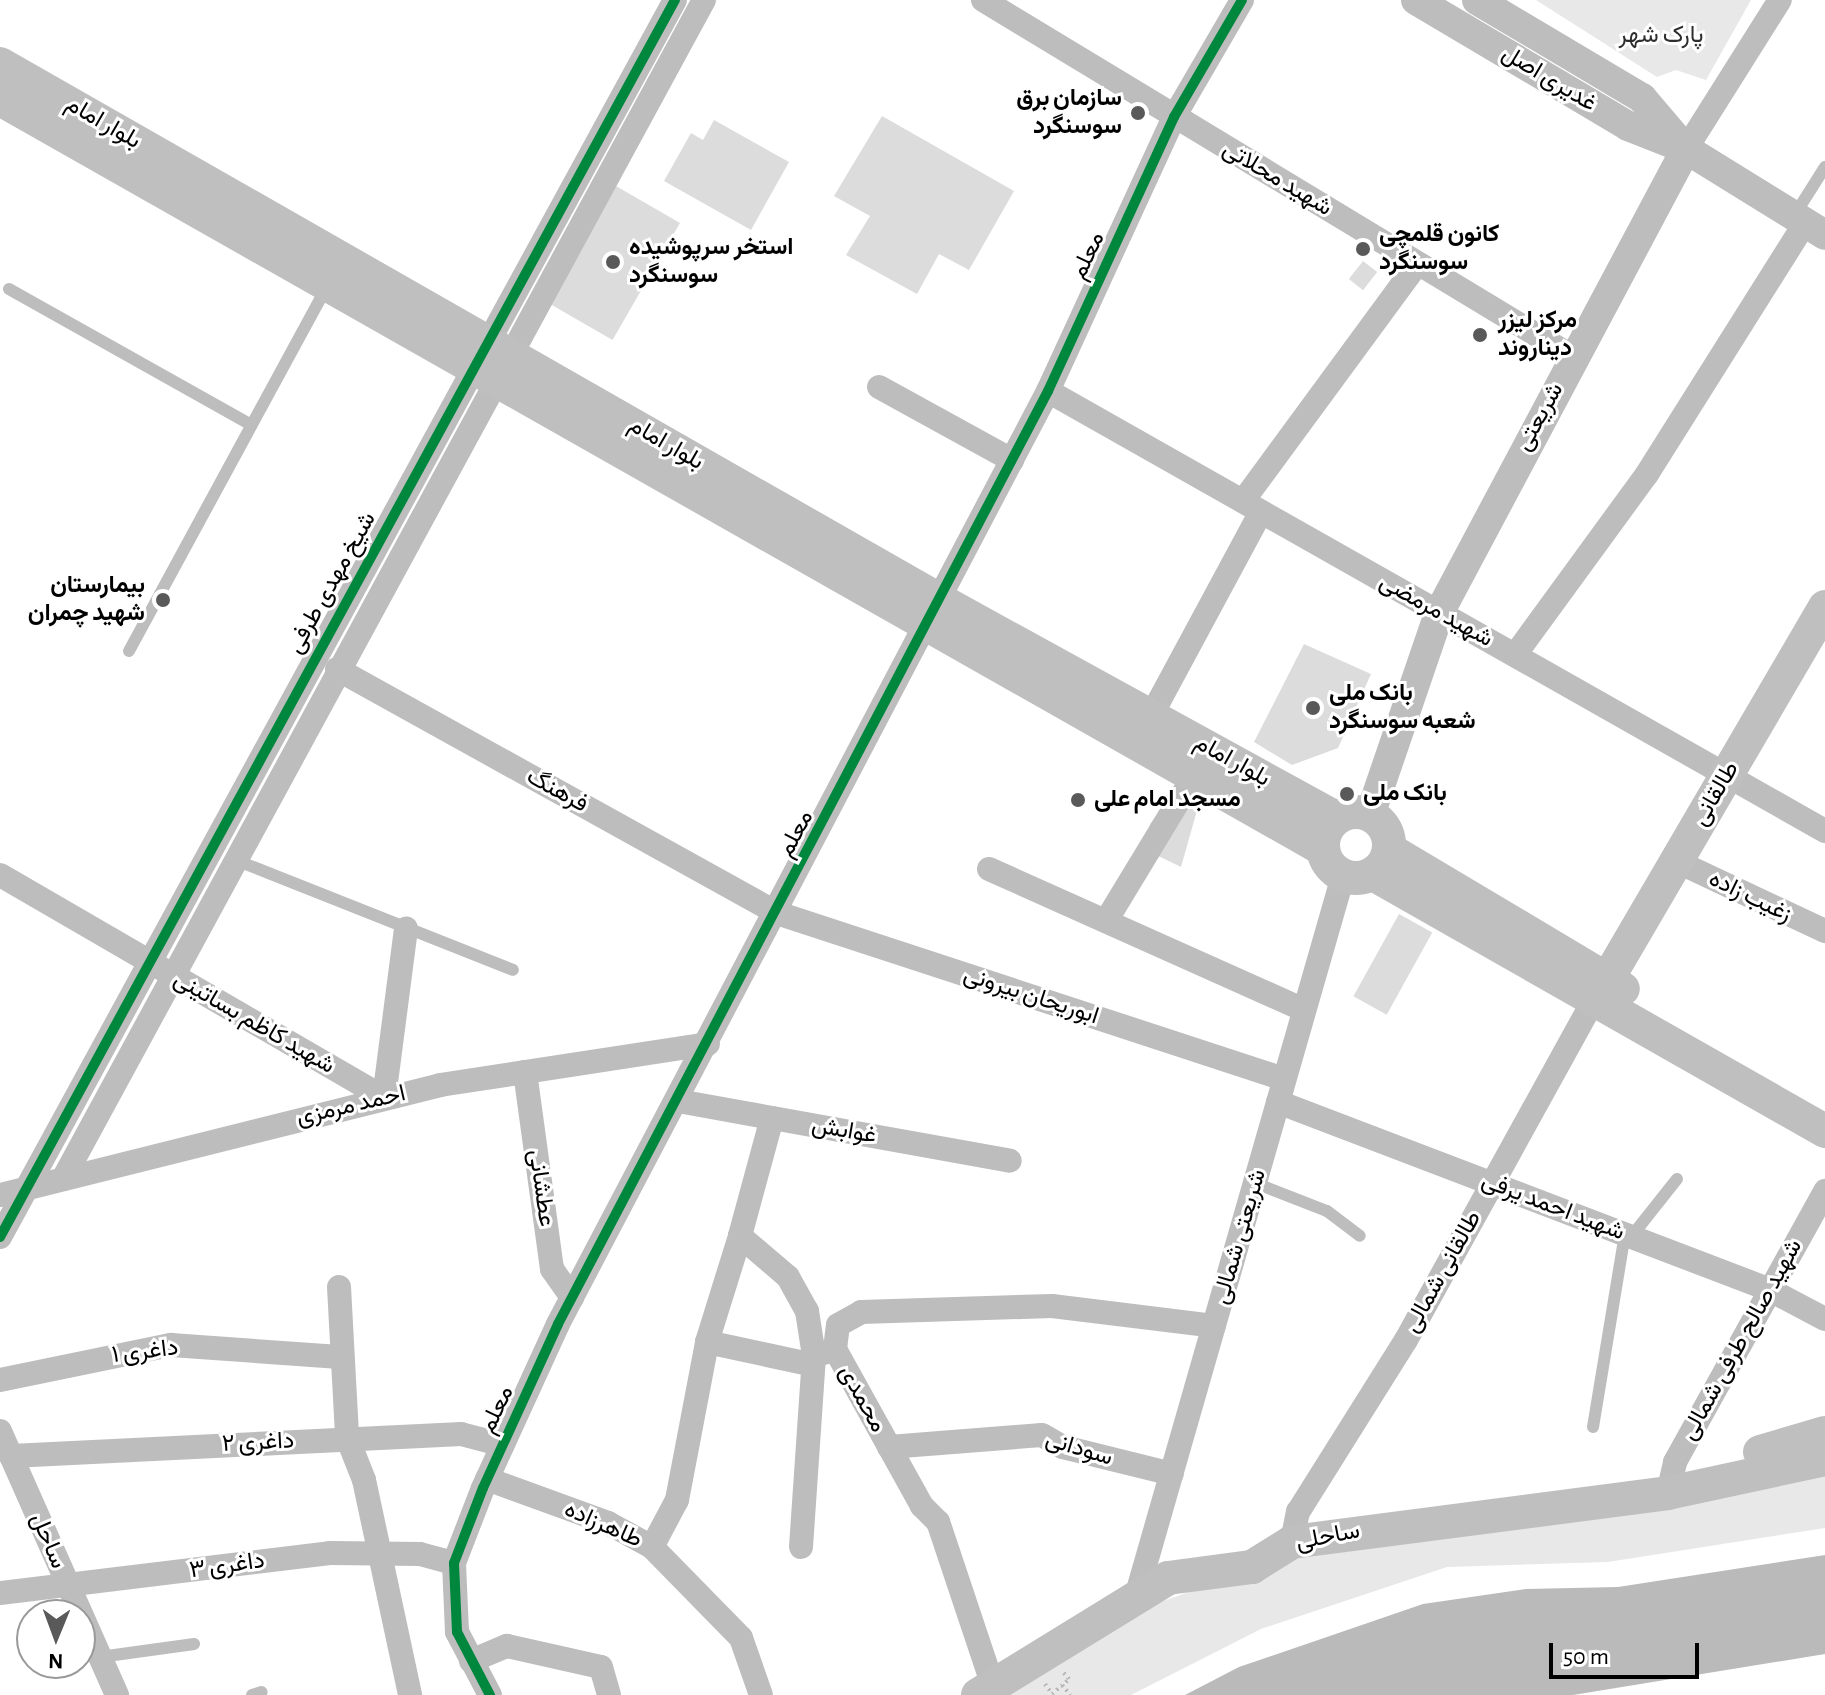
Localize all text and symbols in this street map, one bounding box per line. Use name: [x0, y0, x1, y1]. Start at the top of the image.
park label: پارک شهر: [1619, 22, 1703, 50]
street label: غدیری اصل: [1496, 39, 1602, 119]
place label: سازمان برق سوسنگرد: [1016, 85, 1122, 141]
street label: بلوار امام: [60, 90, 146, 156]
marker: سازمان برق سوسنگرد: [1129, 104, 1147, 122]
street label: شهید محلاتی: [1217, 135, 1337, 223]
place label: کانون قلمچی سوسنگرد: [1379, 221, 1500, 277]
street label: معلم: [1065, 228, 1111, 284]
place label: استخر سرپوشیده سوسنگرد: [629, 234, 794, 290]
marker: کانون قلمچی سوسنگرد: [1354, 240, 1372, 258]
marker: استخر سرپوشیده سوسنگرد: [604, 253, 622, 271]
place label: مرکز لیزر دیناروند: [1498, 307, 1577, 363]
marker: مرکز لیزر دیناروند: [1469, 324, 1491, 346]
street label: شریعتی: [1510, 378, 1570, 456]
street label: بلوار امام: [623, 411, 709, 477]
street label: شیخ مهدی طرفی: [281, 507, 383, 659]
street label: شهید مرمضی: [1374, 568, 1498, 654]
place label: بیمارستان شهید چمران: [28, 572, 145, 628]
marker: بیمارستان شهید چمران: [152, 589, 174, 611]
place label: بانک ملی شعبه سوسنگرد: [1329, 680, 1476, 736]
marker: بانک ملی شعبه سوسنگرد: [1304, 699, 1322, 717]
street label: بلوار امام: [1189, 729, 1275, 793]
street label: طالقانی: [1686, 757, 1746, 831]
street label: فرهنگ: [521, 762, 593, 820]
place label: بانک ملی: [1363, 780, 1447, 808]
marker: بانک ملی: [1338, 785, 1356, 803]
place label: مسجد امام علی: [1094, 786, 1241, 814]
marker: مسجد امام علی: [1069, 791, 1087, 809]
street label: معلم: [772, 805, 820, 863]
street label: زغیب زاده: [1704, 865, 1796, 929]
street label: ابوریحان بیرونی: [960, 961, 1102, 1031]
street label: شهید کاظم بساتینی: [168, 965, 340, 1081]
street label: احمد مرمزی: [294, 1079, 408, 1133]
street label: غوابش: [809, 1111, 879, 1151]
street label: عطشانی: [521, 1148, 561, 1228]
street label: شریعتی شمالی: [1207, 1166, 1273, 1308]
street label: شهید احمد یرفی: [1477, 1167, 1629, 1247]
street label: طالقانی شمالی: [1398, 1206, 1488, 1338]
street label: شهید صالح طرفی شمالی: [1675, 1235, 1809, 1445]
street label: داغری ۱: [110, 1334, 180, 1370]
street label: محمدی: [832, 1360, 892, 1438]
street label: معلم: [474, 1382, 520, 1438]
street label: سودانی: [1042, 1425, 1116, 1473]
street label: داغری ۲: [221, 1427, 295, 1459]
street label: طاهرزاده: [560, 1495, 646, 1555]
street label: ساحل: [24, 1509, 72, 1573]
street label: ساحلی: [1294, 1517, 1362, 1557]
street label: داغری ۳: [188, 1546, 266, 1586]
north arrow: [16, 1599, 96, 1679]
scale bar: [1553, 1627, 1703, 1677]
text: 50 m: [1563, 1645, 1609, 1669]
text: N: [48, 1650, 63, 1672]

